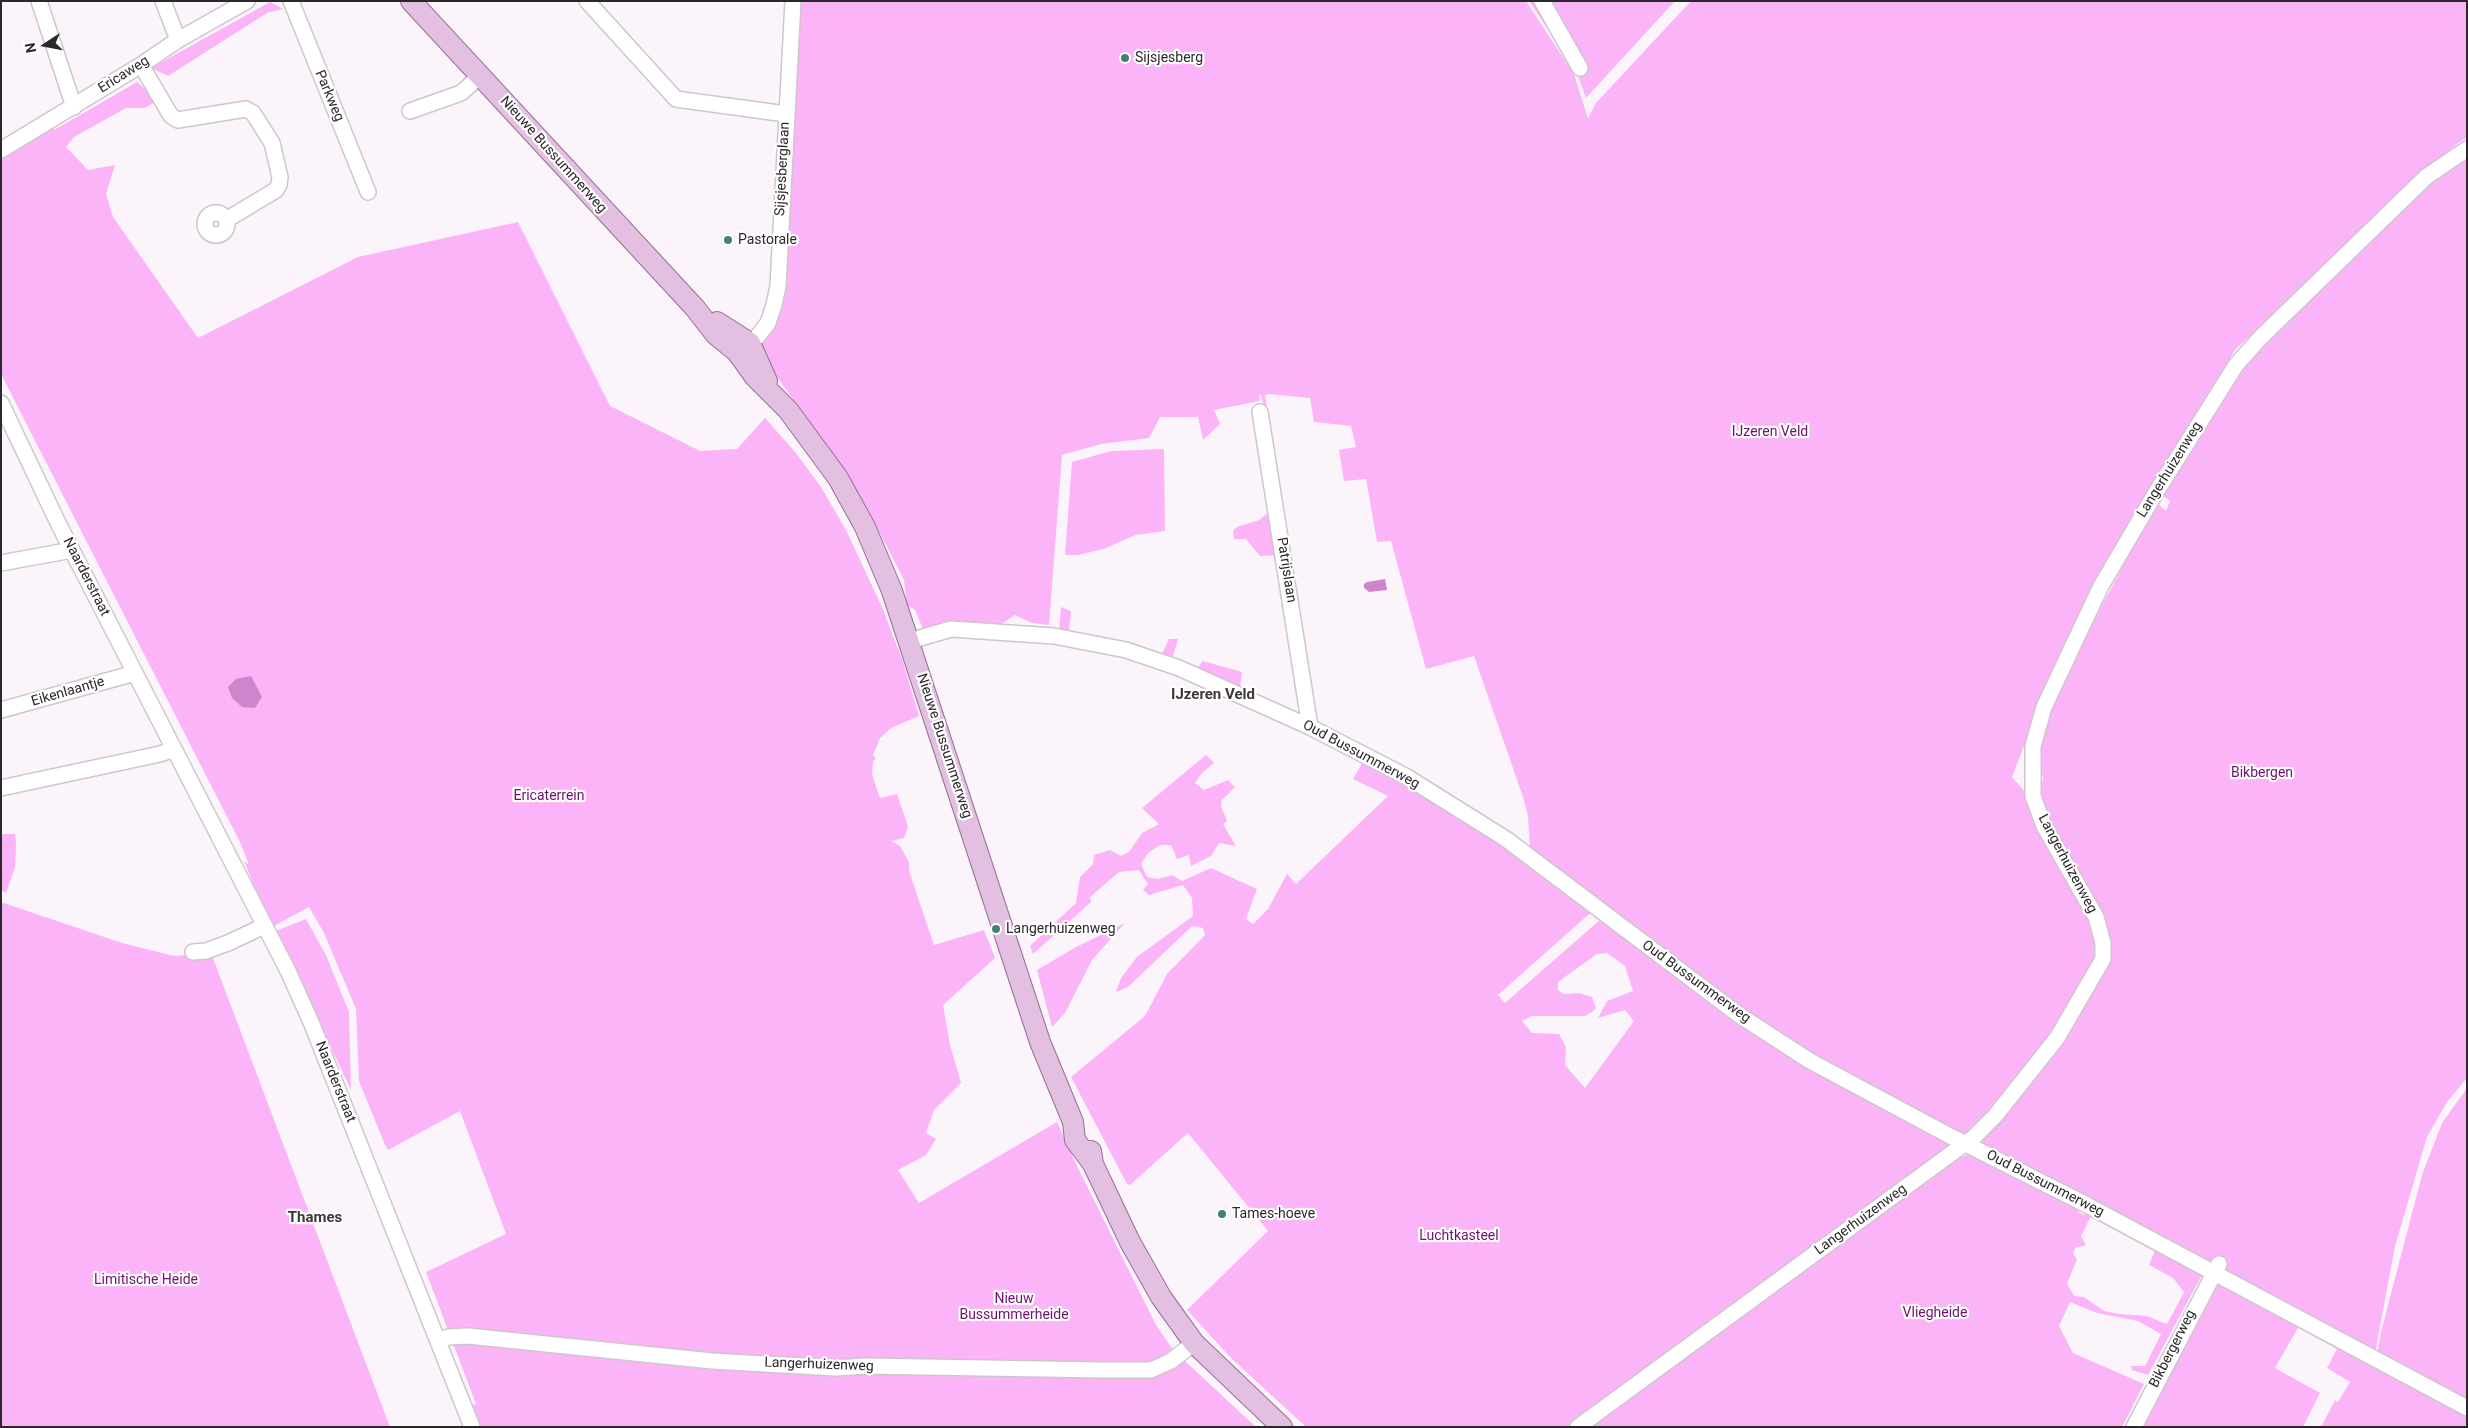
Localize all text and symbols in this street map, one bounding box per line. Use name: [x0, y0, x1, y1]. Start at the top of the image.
north arrow: [20, 20, 70, 70]
text: N: [21, 41, 39, 54]
place label: Sijsjesberg: [1135, 50, 1203, 66]
marker: Sijsjesberg: [1119, 52, 1131, 64]
street label: Ericaweg: [95, 53, 153, 97]
street label: Parkweg: [311, 68, 347, 124]
street label: Nieuwe Bussummerweg: [496, 93, 610, 217]
street label: Sijsjesberglaan: [772, 121, 794, 217]
place label: Pastorale: [738, 232, 797, 248]
marker: Pastorale: [722, 234, 734, 246]
street label: Langerhuizenweg: [2134, 419, 2206, 521]
park label: IJzeren Veld: [1732, 424, 1808, 440]
street label: Naarderstraat: [59, 535, 113, 619]
street label: Patrijslaan: [1273, 536, 1299, 604]
street label: Nieuwe Bussummerweg: [913, 672, 975, 820]
street label: Eikenlaantje: [30, 674, 106, 710]
district label: IJzeren Veld: [1171, 686, 1255, 704]
street label: Oud Bussummerweg: [1300, 717, 1422, 793]
park label: Bikbergen: [2231, 765, 2293, 781]
park label: Ericaterrein: [514, 788, 584, 804]
street label: Langerhuizenweg: [2034, 812, 2100, 916]
place label: Langerhuizenweg: [1006, 921, 1116, 937]
marker: Langerhuizenweg: [990, 923, 1002, 935]
street label: Oud Bussummerweg: [1638, 937, 1754, 1027]
street label: Naarderstraat: [311, 1039, 359, 1125]
street label: Oud Bussummerweg: [1983, 1147, 2107, 1221]
street label: Langerhuizenweg: [1812, 1181, 1910, 1259]
place label: Tames-hoeve: [1232, 1206, 1315, 1222]
marker: Tames-hoeve: [1216, 1208, 1228, 1220]
district label: Thames: [288, 1209, 342, 1227]
park label: Luchtkasteel: [1419, 1228, 1499, 1244]
park label: Limitische Heide: [94, 1272, 198, 1288]
park label: Nieuw Bussummerheide: [959, 1291, 1069, 1324]
park label: Vliegheide: [1903, 1305, 1967, 1321]
street label: Bikbergerweg: [2146, 1307, 2200, 1391]
street label: Langerhuizenweg: [764, 1355, 874, 1375]

